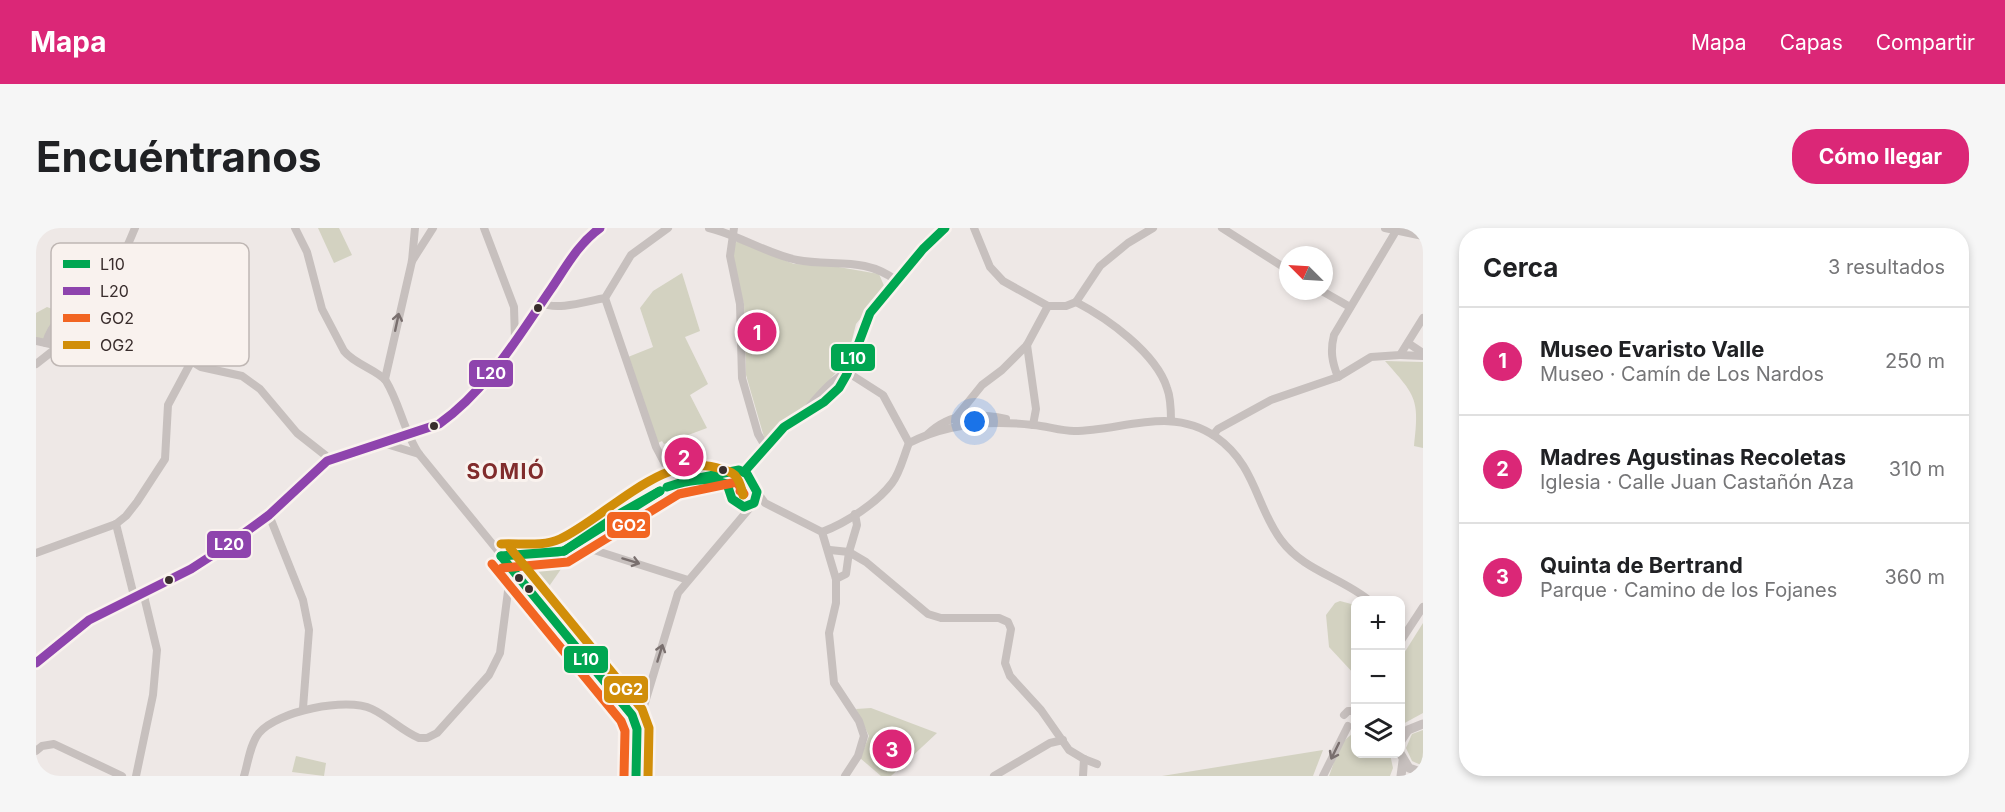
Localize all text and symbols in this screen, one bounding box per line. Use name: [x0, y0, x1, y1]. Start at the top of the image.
text: Mapa: [30, 25, 107, 59]
text: Mapa: [1691, 30, 1747, 55]
text: Capas: [1780, 30, 1843, 55]
text: Compartir: [1876, 30, 1975, 55]
button: Cómo llegar: [1792, 129, 1969, 184]
text: Encuéntranos: [36, 131, 321, 182]
legend: [51, 243, 249, 366]
north arrow: [1279, 246, 1333, 300]
text: Cerca: [1483, 252, 1558, 283]
text: L10: [100, 254, 125, 274]
text: 3 resultados: [1828, 255, 1945, 279]
text: L20: [100, 281, 129, 301]
unlabelled marker: [532, 302, 544, 314]
text: GO2: [100, 308, 134, 328]
pin: 1: [738, 310, 776, 354]
one-way arrow: [392, 313, 403, 332]
text: OG2: [100, 335, 134, 355]
text: Museo Evaristo Valle: [1540, 336, 1764, 362]
line badge: L10: [830, 343, 876, 372]
text: L10: [840, 348, 866, 368]
text: 1: [1498, 349, 1507, 373]
text: 250 m: [1885, 349, 1945, 373]
line badge: L20: [468, 359, 514, 388]
text: Museo · Camín de Los Nardos: [1540, 362, 1824, 386]
text: L20: [476, 363, 506, 383]
your location: [960, 407, 989, 436]
unlabelled marker: [428, 420, 440, 432]
pin: 2: [664, 434, 704, 480]
text: Madres Agustinas Recoletas: [1540, 444, 1846, 470]
text: 2: [1496, 457, 1509, 481]
text: 310 m: [1889, 457, 1945, 481]
district label: SOMIÓ: [466, 458, 546, 484]
unlabelled marker: [717, 464, 729, 476]
text: Iglesia · Calle Juan Castañón Aza: [1540, 470, 1854, 494]
line badge: GO2: [606, 511, 651, 539]
text: GO2: [612, 515, 646, 535]
line badge: L20: [206, 530, 252, 559]
text: L20: [214, 534, 244, 554]
text: Quinta de Bertrand: [1540, 552, 1743, 578]
one-way arrow: [621, 556, 640, 567]
text: 3: [1496, 565, 1509, 589]
text: 360 m: [1884, 565, 1945, 589]
unlabelled marker: [513, 572, 525, 584]
unlabelled marker: [163, 574, 175, 586]
text: Parque · Camino de los Fojanes: [1540, 578, 1837, 602]
unlabelled marker: [523, 583, 535, 595]
map controls: [1351, 596, 1405, 758]
button: +: [1351, 596, 1405, 650]
one-way arrow: [655, 644, 666, 663]
line badge: L10: [563, 645, 609, 674]
text: L10: [573, 649, 599, 669]
button: −: [1351, 650, 1405, 704]
line badge: OG2: [603, 675, 649, 704]
text: OG2: [609, 679, 643, 699]
button: layers: [1351, 704, 1405, 758]
pin: 3: [872, 726, 912, 772]
one-way arrow: [1329, 741, 1340, 759]

